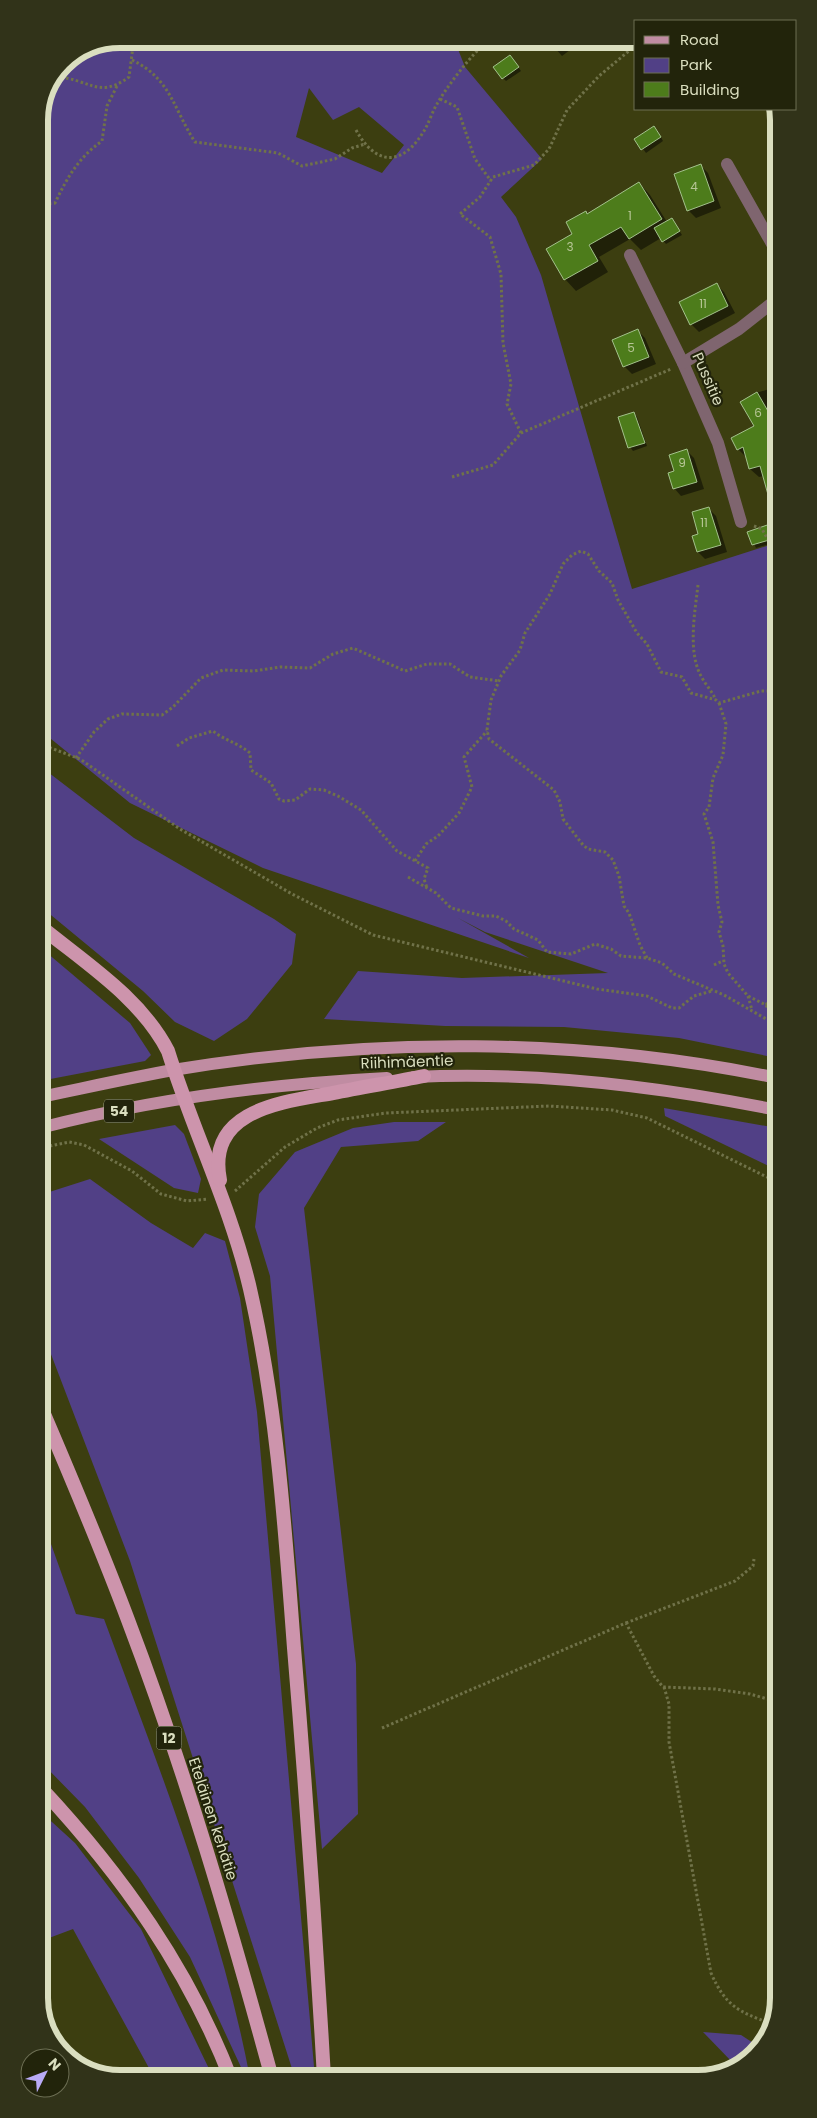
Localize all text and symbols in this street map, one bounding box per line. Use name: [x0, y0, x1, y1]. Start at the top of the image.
legend: [634, 20, 797, 110]
text: Road: [680, 29, 719, 50]
text: Park: [680, 54, 712, 75]
text: Building: [680, 79, 740, 100]
house number: 4: [690, 178, 698, 195]
house number: 1: [628, 207, 632, 224]
house number: 3: [566, 238, 574, 255]
house number: 11: [699, 295, 707, 312]
house number: 5: [627, 339, 635, 356]
street label: Pussitie: [687, 349, 729, 409]
house number: 6: [754, 404, 762, 421]
house number: 9: [678, 454, 686, 471]
house number: 11: [700, 514, 708, 531]
street label: Riihimäentie: [360, 1049, 454, 1074]
road number: 54: [104, 1100, 134, 1122]
road number: 12: [156, 1726, 182, 1750]
street label: Eteläinen kehätie: [184, 1755, 243, 1883]
north arrow: [20, 2048, 70, 2098]
text: N: [44, 2054, 66, 2075]

